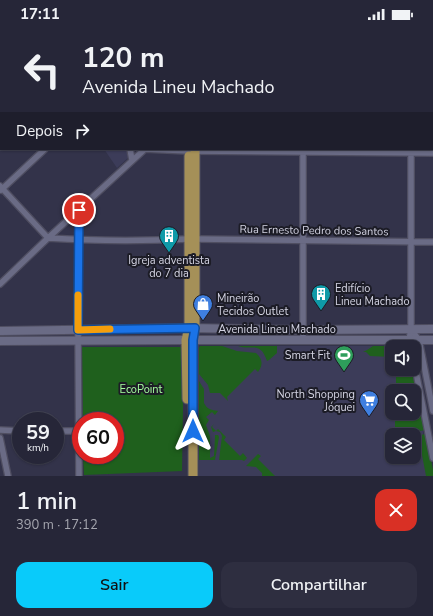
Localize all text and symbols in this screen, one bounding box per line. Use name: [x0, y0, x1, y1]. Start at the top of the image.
text: 17:11: [20, 4, 60, 24]
text: 120 m: [82, 39, 165, 77]
icon: left: [16, 44, 68, 96]
text: Avenida Lineu Machado: [82, 75, 274, 99]
icon: right: [71, 120, 93, 142]
text: Depois: [16, 121, 63, 141]
pin: [62, 193, 96, 227]
icon: arrive: [68, 199, 90, 221]
street label: Rua Ernesto Pedro dos Santos: [239, 222, 389, 239]
building icon: Igreja adventista do 7 dia: [158, 225, 180, 253]
place label: Igreja adventista do 7 dia: [128, 253, 210, 281]
place label: Edifício Lineu Machado: [335, 281, 410, 309]
building icon: Edifício Lineu Machado: [310, 283, 332, 311]
place label: Mineirão Tecidos Outlet: [217, 291, 288, 319]
shop icon: Mineirão Tecidos Outlet: [192, 293, 214, 321]
street label: Avenida Lineu Machado: [218, 322, 336, 337]
map controls: [385, 340, 421, 464]
button: sound: [385, 340, 421, 376]
sports icon: Smart Fit: [333, 344, 355, 372]
place label: Smart Fit: [285, 348, 330, 363]
park label: EcoPoint: [120, 382, 163, 397]
button: search: [385, 384, 421, 420]
place label: North Shopping Jóquei: [276, 387, 355, 415]
supermarket icon: North Shopping Jóquei: [358, 389, 380, 417]
position arrow: [172, 410, 214, 452]
speed limit sign: 60: [72, 412, 124, 464]
text: 59: [26, 419, 50, 446]
button: layers: [385, 428, 421, 464]
text: km/h: [27, 441, 49, 455]
text: 1 min: [16, 485, 77, 517]
button: close: [375, 489, 417, 531]
text: 390 m · 17:12: [16, 516, 98, 534]
button: Sair: [16, 562, 213, 608]
button: Compartilhar: [221, 562, 417, 608]

